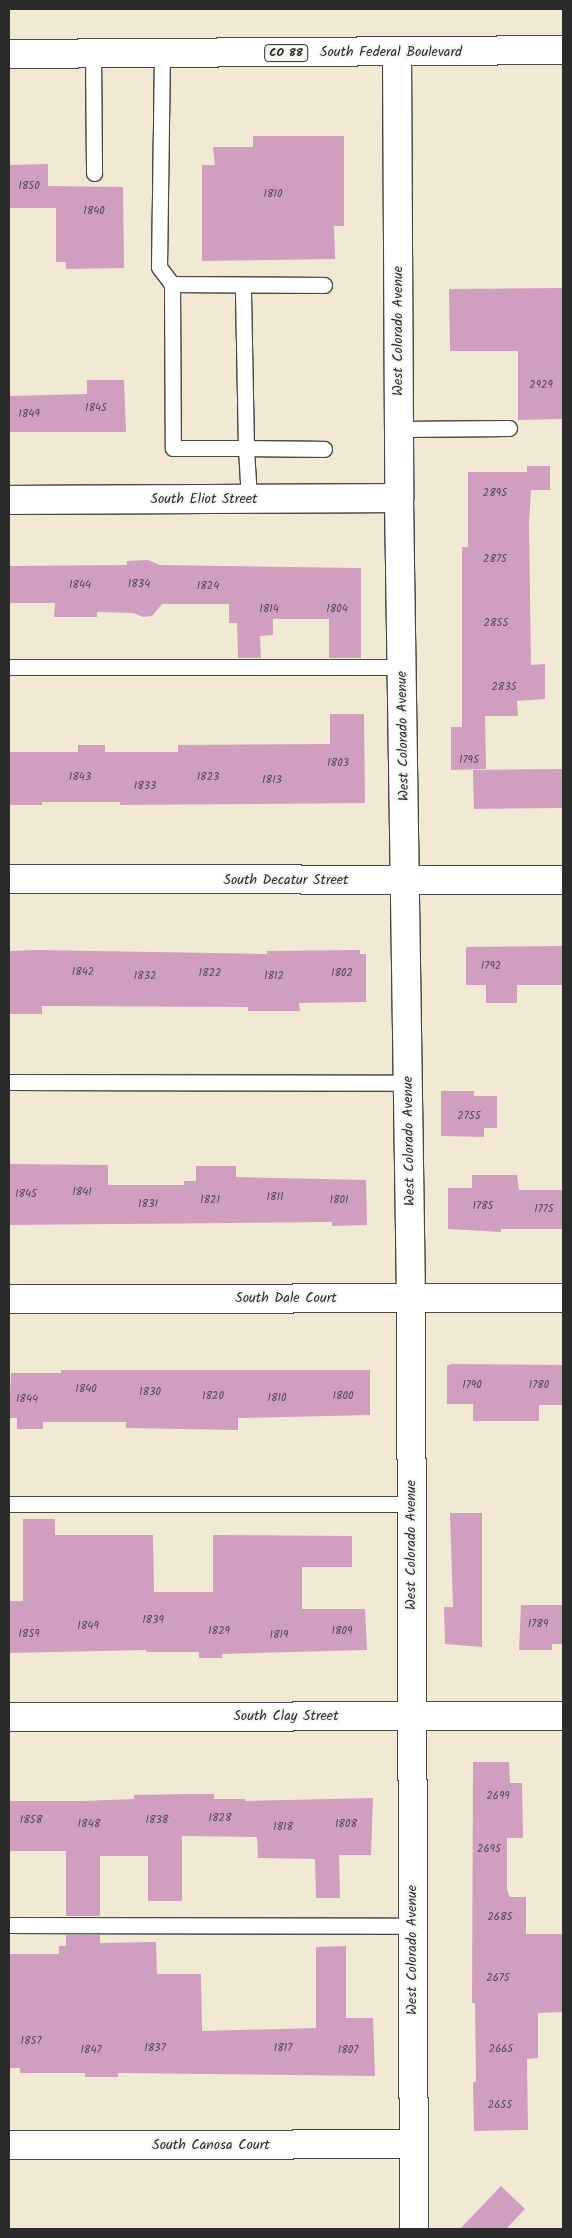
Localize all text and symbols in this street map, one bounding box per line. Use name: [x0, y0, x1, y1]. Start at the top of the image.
road number: CO 88: [264, 44, 308, 62]
street label: South Federal Boulevard: [320, 44, 462, 60]
house number: 1850: [18, 179, 40, 193]
house number: 1810: [263, 187, 283, 201]
house number: 1840: [83, 204, 105, 218]
street label: West Colorado Avenue: [390, 266, 406, 396]
house number: 2929: [529, 378, 553, 392]
house number: 1845: [85, 401, 107, 415]
house number: 1849: [18, 407, 40, 421]
house number: 2895: [483, 486, 507, 500]
street label: South Eliot Street: [151, 491, 257, 507]
house number: 2875: [483, 552, 507, 566]
house number: 1834: [128, 577, 150, 591]
house number: 1844: [69, 578, 91, 592]
house number: 1824: [197, 579, 219, 593]
house number: 1814: [259, 602, 279, 616]
house number: 1804: [326, 602, 348, 616]
house number: 2855: [484, 616, 508, 630]
street label: West Colorado Avenue: [393, 671, 413, 801]
house number: 2835: [491, 680, 517, 694]
house number: 1795: [459, 753, 479, 767]
house number: 1803: [327, 756, 349, 770]
house number: 1843: [69, 770, 91, 784]
house number: 1823: [197, 770, 219, 784]
house number: 1813: [262, 773, 282, 787]
house number: 1833: [134, 779, 156, 793]
street label: South Decatur Street: [223, 872, 349, 888]
house number: 1792: [481, 959, 501, 973]
house number: 1842: [72, 965, 94, 979]
house number: 1822: [199, 966, 221, 980]
house number: 1802: [331, 966, 353, 980]
house number: 1832: [134, 969, 156, 983]
house number: 1812: [264, 969, 284, 983]
street label: West Colorado Avenue: [399, 1076, 419, 1206]
house number: 2755: [457, 1109, 481, 1123]
house number: 1841: [72, 1185, 92, 1199]
house number: 1845: [15, 1187, 37, 1201]
house number: 1811: [267, 1190, 283, 1204]
house number: 1821: [200, 1193, 220, 1207]
house number: 1801: [329, 1193, 349, 1207]
house number: 1831: [138, 1197, 158, 1211]
house number: 1785: [472, 1199, 494, 1213]
house number: 1775: [534, 1202, 554, 1216]
street label: South Dale Court: [235, 1290, 337, 1306]
house number: 1790: [462, 1378, 482, 1392]
house number: 1780: [529, 1378, 549, 1392]
house number: 1840: [75, 1382, 97, 1396]
house number: 1830: [139, 1385, 161, 1399]
house number: 1820: [202, 1389, 224, 1403]
house number: 1800: [332, 1389, 354, 1403]
house number: 1810: [267, 1391, 287, 1405]
house number: 1844: [16, 1392, 38, 1406]
street label: West Colorado Avenue: [403, 1480, 419, 1610]
house number: 1839: [142, 1613, 164, 1627]
house number: 1789: [528, 1617, 548, 1631]
house number: 1849: [77, 1619, 99, 1633]
house number: 1829: [208, 1624, 230, 1638]
house number: 1809: [332, 1624, 352, 1638]
house number: 1859: [18, 1627, 40, 1641]
house number: 1819: [270, 1628, 288, 1642]
street label: South Clay Street: [233, 1708, 339, 1724]
house number: 2699: [486, 1789, 510, 1803]
house number: 1828: [208, 1811, 232, 1825]
house number: 1858: [20, 1813, 42, 1827]
house number: 1838: [146, 1813, 168, 1827]
house number: 1848: [78, 1817, 100, 1831]
house number: 1808: [335, 1817, 357, 1831]
house number: 1818: [273, 1820, 293, 1834]
house number: 2695: [477, 1842, 501, 1856]
street label: West Colorado Avenue: [404, 1885, 420, 2015]
house number: 2685: [487, 1910, 513, 1924]
house number: 2675: [486, 1971, 510, 1985]
house number: 1857: [20, 2034, 42, 2048]
house number: 1837: [144, 2041, 166, 2055]
house number: 1817: [274, 2041, 292, 2055]
house number: 2665: [489, 2042, 513, 2056]
house number: 1847: [80, 2043, 102, 2057]
house number: 1807: [338, 2043, 358, 2057]
house number: 2655: [488, 2098, 512, 2112]
street label: South Canosa Court: [152, 2137, 270, 2153]

